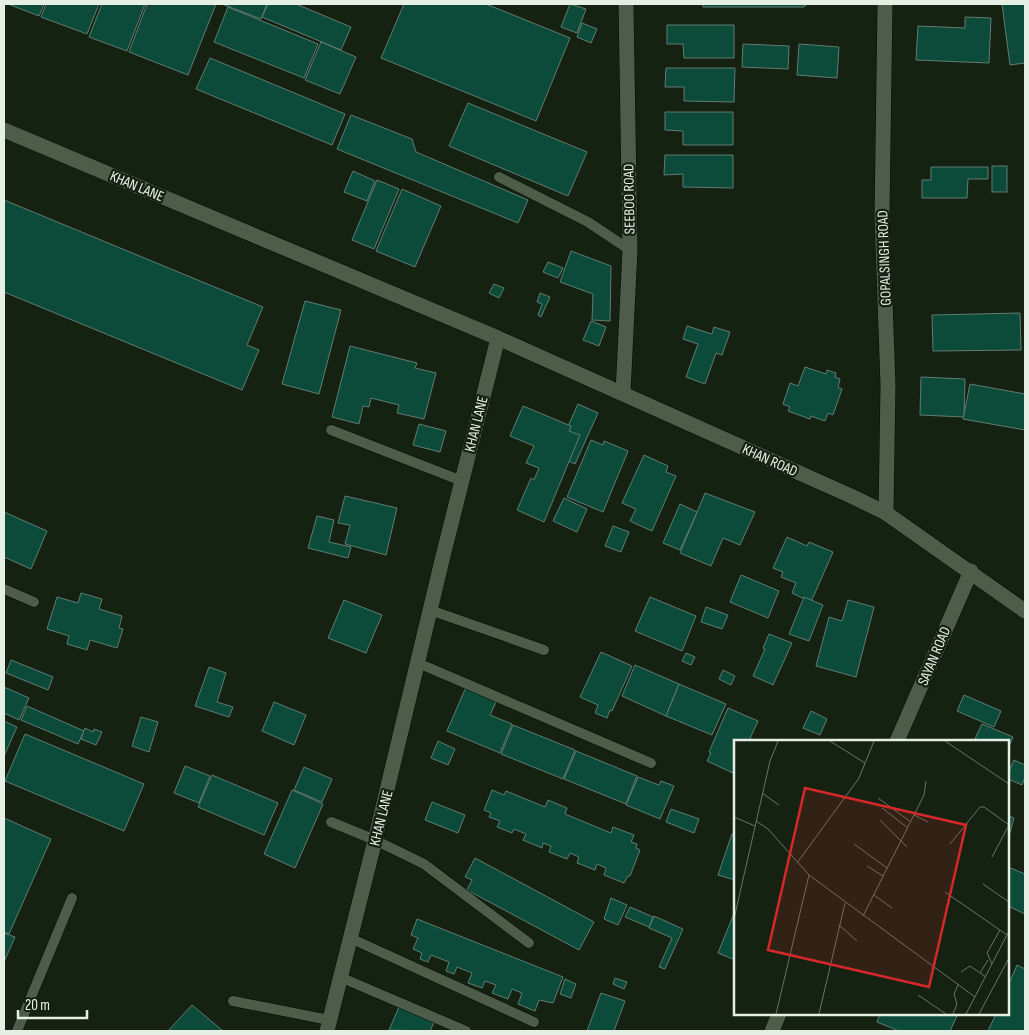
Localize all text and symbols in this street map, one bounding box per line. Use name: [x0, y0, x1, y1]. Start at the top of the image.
street label: SEEBOO ROAD: [619, 164, 640, 234]
street label: KHAN LANE: [107, 167, 167, 206]
street label: GOPALSINGH ROAD: [873, 210, 896, 306]
street label: KHAN LANE: [460, 394, 493, 454]
street label: KHAN ROAD: [739, 440, 800, 481]
street label: SAYAN ROAD: [914, 624, 955, 689]
inset map: [734, 740, 1009, 1015]
street label: KHAN LANE: [365, 788, 398, 848]
scale bar: [18, 988, 86, 1020]
text: 20 m: [25, 996, 50, 1015]

